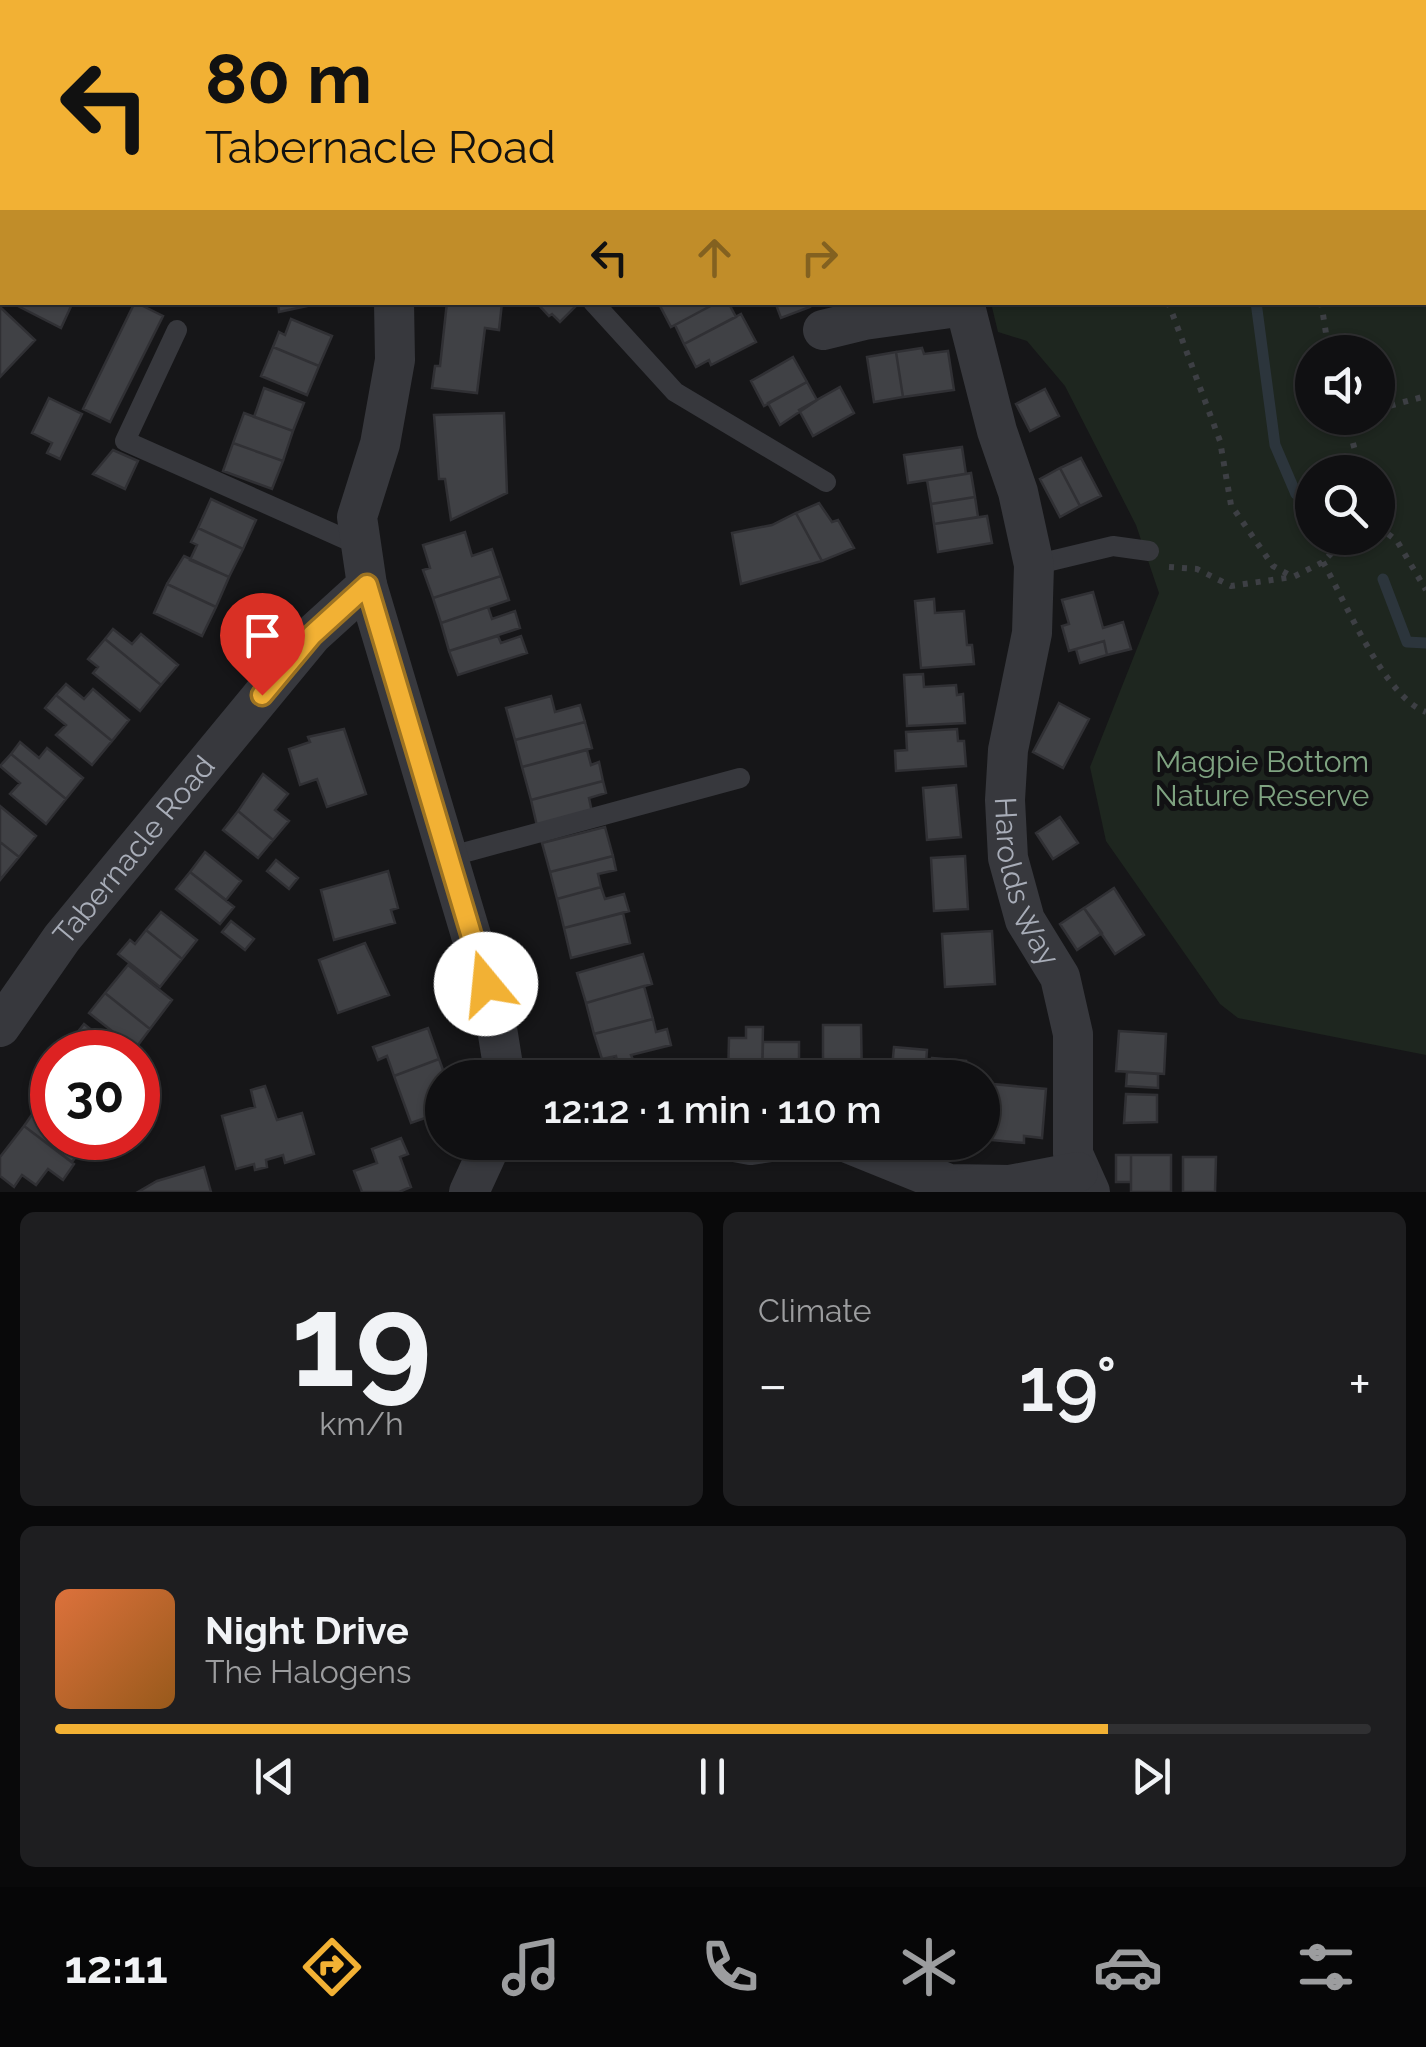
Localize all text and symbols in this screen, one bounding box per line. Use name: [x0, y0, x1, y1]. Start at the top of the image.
text: 80 m: [205, 37, 372, 119]
icon: left: [40, 40, 170, 170]
text: Tabernacle Road: [205, 121, 556, 174]
icon: left: [582, 230, 637, 285]
icon: ahead: [687, 230, 742, 285]
icon: right: [792, 230, 847, 285]
map controls: [1295, 335, 1395, 555]
button: sound: [1295, 335, 1395, 435]
button: search: [1295, 455, 1395, 555]
pin: [220, 593, 305, 696]
icon: arrive: [235, 608, 290, 663]
park label: Magpie Bottom Nature Reserve: [1155, 744, 1369, 813]
street label: Tabernacle Road: [46, 749, 222, 951]
street label: Harolds Way: [988, 796, 1067, 972]
position arrow: [434, 932, 538, 1036]
speed limit sign: 30: [30, 1030, 160, 1160]
text: 12:12 · 1 min · 110 m: [544, 1087, 881, 1132]
text: 19: [291, 1264, 432, 1416]
text: Climate: [758, 1292, 872, 1329]
text: 19°: [1019, 1340, 1117, 1429]
text: −: [758, 1352, 788, 1417]
text: +: [1348, 1352, 1371, 1417]
text: km/h: [319, 1405, 404, 1442]
text: Night Drive: [205, 1608, 409, 1653]
text: The Halogens: [205, 1653, 411, 1690]
icon: previous: [247, 1749, 302, 1804]
icon: pause: [685, 1749, 740, 1804]
icon: next: [1124, 1749, 1179, 1804]
icon: directions: [297, 1932, 367, 2002]
icon: music: [496, 1932, 566, 2002]
icon: phone: [695, 1932, 765, 2002]
icon: climate: [894, 1932, 964, 2002]
icon: car: [1093, 1932, 1163, 2002]
icon: filters: [1291, 1932, 1361, 2002]
text: 12:11: [64, 1941, 168, 1994]

